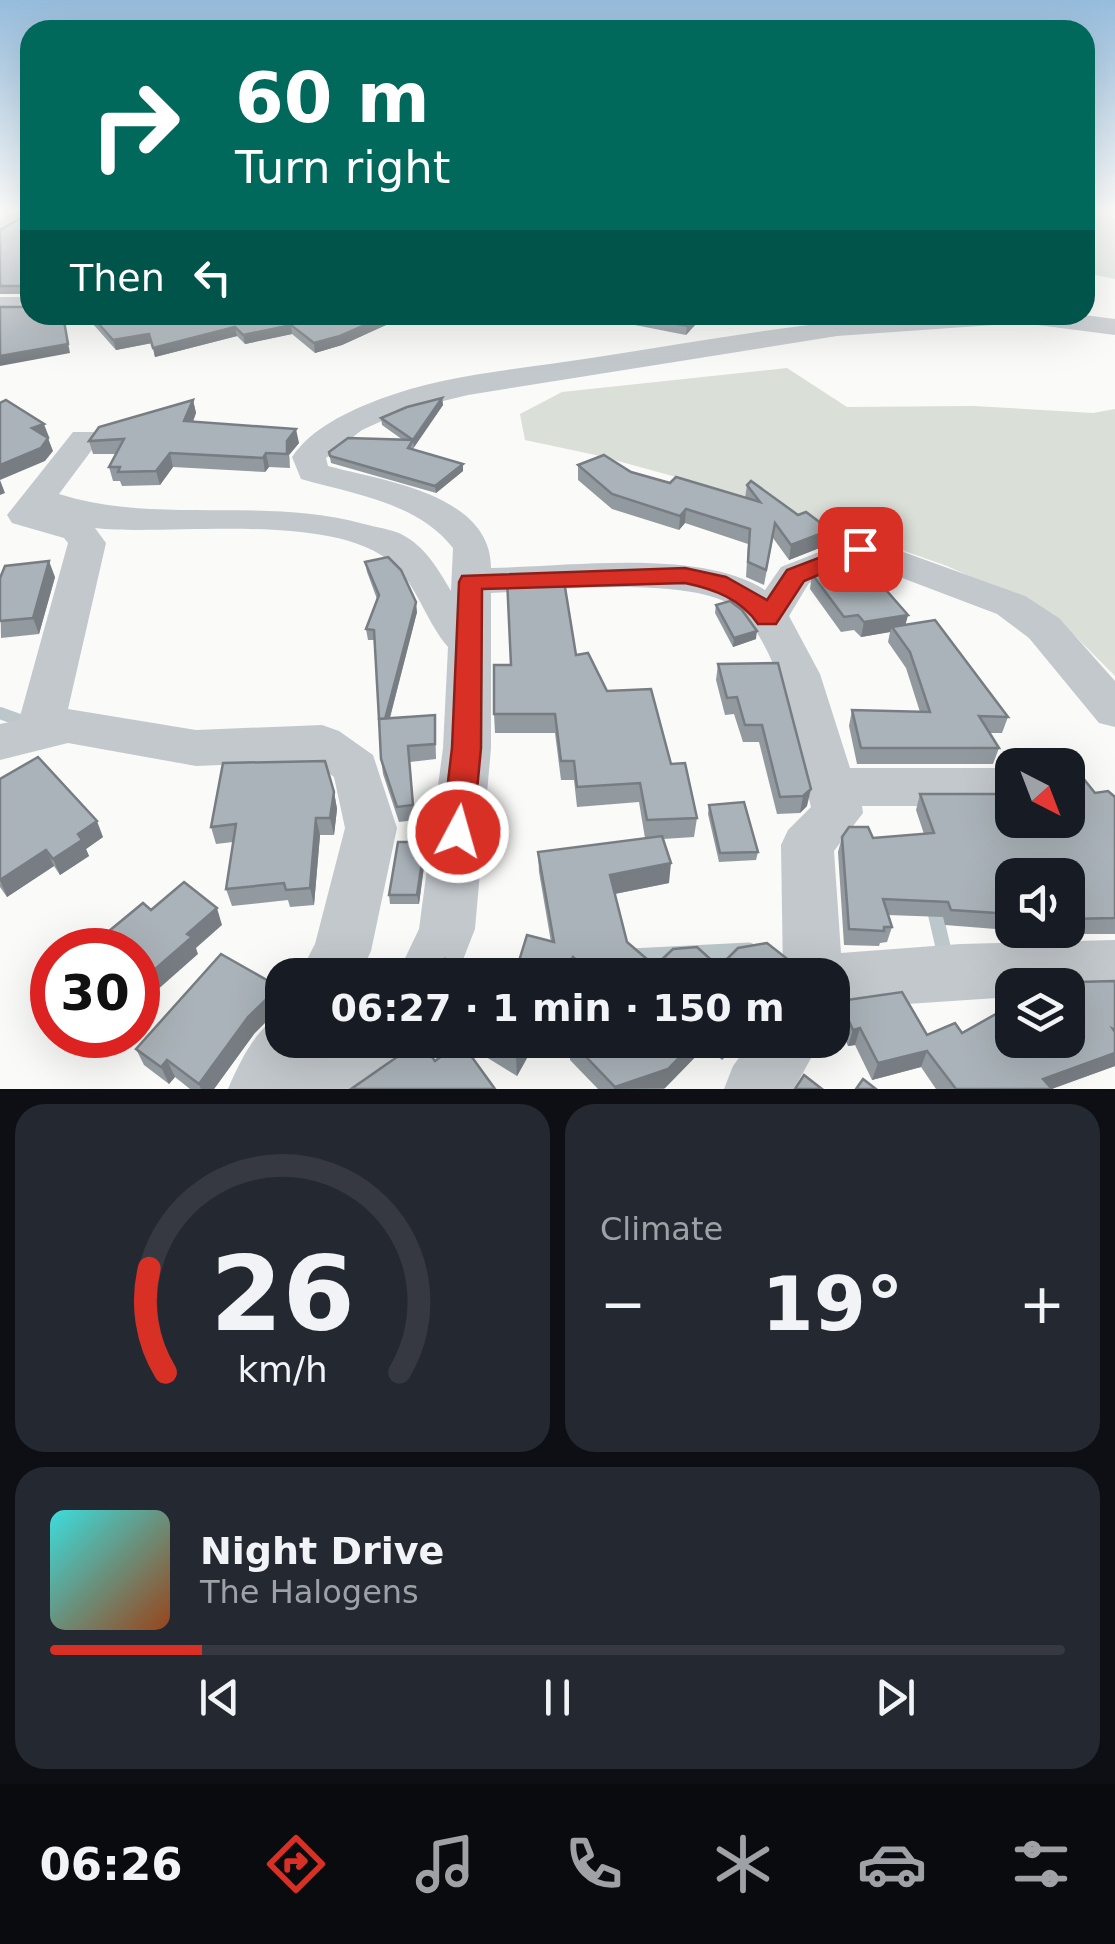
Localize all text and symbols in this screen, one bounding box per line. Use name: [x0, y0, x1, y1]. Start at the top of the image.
text: 60 m: [235, 57, 430, 139]
icon: right: [70, 60, 200, 190]
text: Turn right: [235, 141, 450, 194]
icon: left: [185, 250, 240, 305]
text: Then: [70, 256, 165, 300]
pin: [818, 507, 903, 592]
icon: arrive: [833, 522, 888, 577]
north arrow: [995, 748, 1085, 838]
map controls: [995, 748, 1085, 1058]
position arrow: [406, 780, 510, 884]
button: sound: [995, 858, 1085, 948]
speed limit sign: 30: [30, 928, 160, 1058]
button: layers: [995, 968, 1085, 1058]
text: 06:27 · 1 min · 150 m: [330, 986, 785, 1030]
text: Climate: [600, 1210, 723, 1248]
text: 26: [210, 1233, 355, 1355]
text: 19°: [762, 1260, 903, 1348]
text: −: [600, 1272, 646, 1336]
text: +: [1019, 1272, 1065, 1336]
text: km/h: [237, 1349, 328, 1390]
text: Night Drive: [200, 1529, 444, 1573]
text: The Halogens: [200, 1573, 419, 1611]
icon: previous: [192, 1670, 247, 1725]
icon: pause: [530, 1670, 585, 1725]
icon: next: [868, 1670, 923, 1725]
icon: directions: [261, 1829, 331, 1899]
icon: music: [410, 1829, 480, 1899]
icon: phone: [559, 1829, 629, 1899]
icon: climate: [708, 1829, 778, 1899]
icon: car: [857, 1829, 927, 1899]
icon: filters: [1006, 1829, 1076, 1899]
text: 06:26: [39, 1838, 183, 1891]

